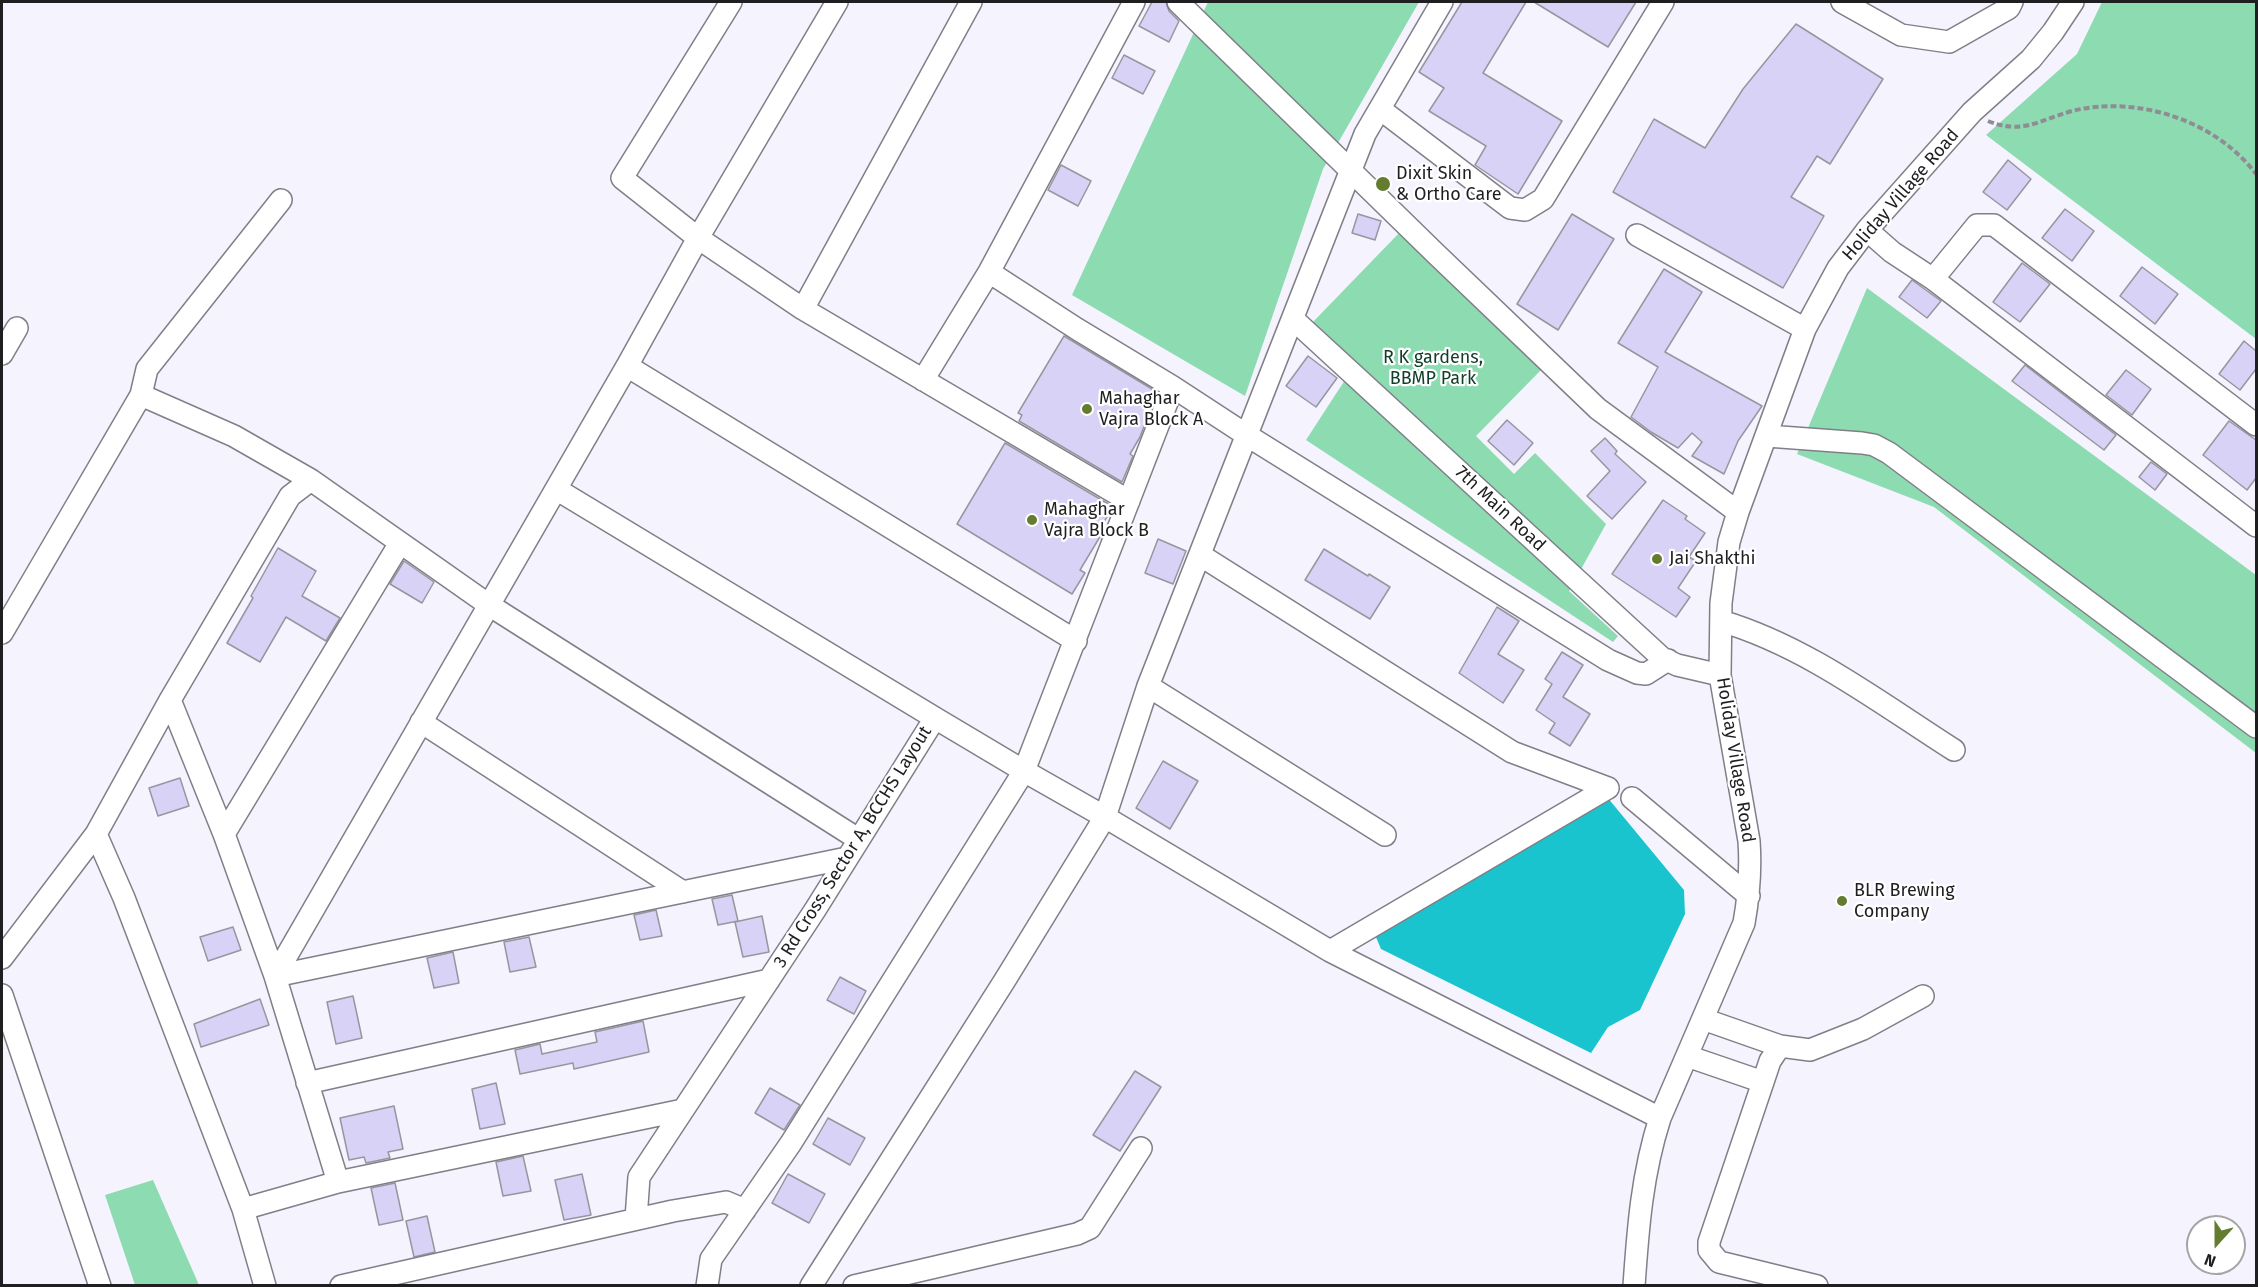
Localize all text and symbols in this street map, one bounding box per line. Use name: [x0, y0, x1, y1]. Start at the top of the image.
street label: Holiday Village Road: [1838, 125, 1964, 265]
place label: Dixit Skin & Ortho Care: [1396, 163, 1502, 206]
marker: Dixit Skin & Ortho Care: [1374, 175, 1392, 193]
park label: R K gardens, BBMP Park: [1383, 347, 1483, 389]
place label: Mahaghar Vajra Block A: [1099, 388, 1203, 430]
marker: Mahaghar Vajra Block A: [1080, 402, 1094, 416]
street label: 7th Main Road: [1450, 462, 1550, 556]
place label: Mahaghar Vajra Block B: [1044, 499, 1149, 542]
marker: Mahaghar Vajra Block B: [1025, 513, 1039, 527]
place label: Jai Shakthi: [1669, 548, 1756, 570]
marker: Jai Shakthi: [1650, 552, 1664, 566]
street label: Holiday Village Road: [1711, 676, 1759, 844]
street label: 3 Rd Cross, Sector A, BCCHS Layout: [769, 722, 937, 972]
place label: BLR Brewing Company: [1854, 880, 1955, 922]
marker: BLR Brewing Company: [1835, 894, 1849, 908]
north arrow: [2186, 1215, 2246, 1275]
text: N: [2202, 1250, 2218, 1271]

